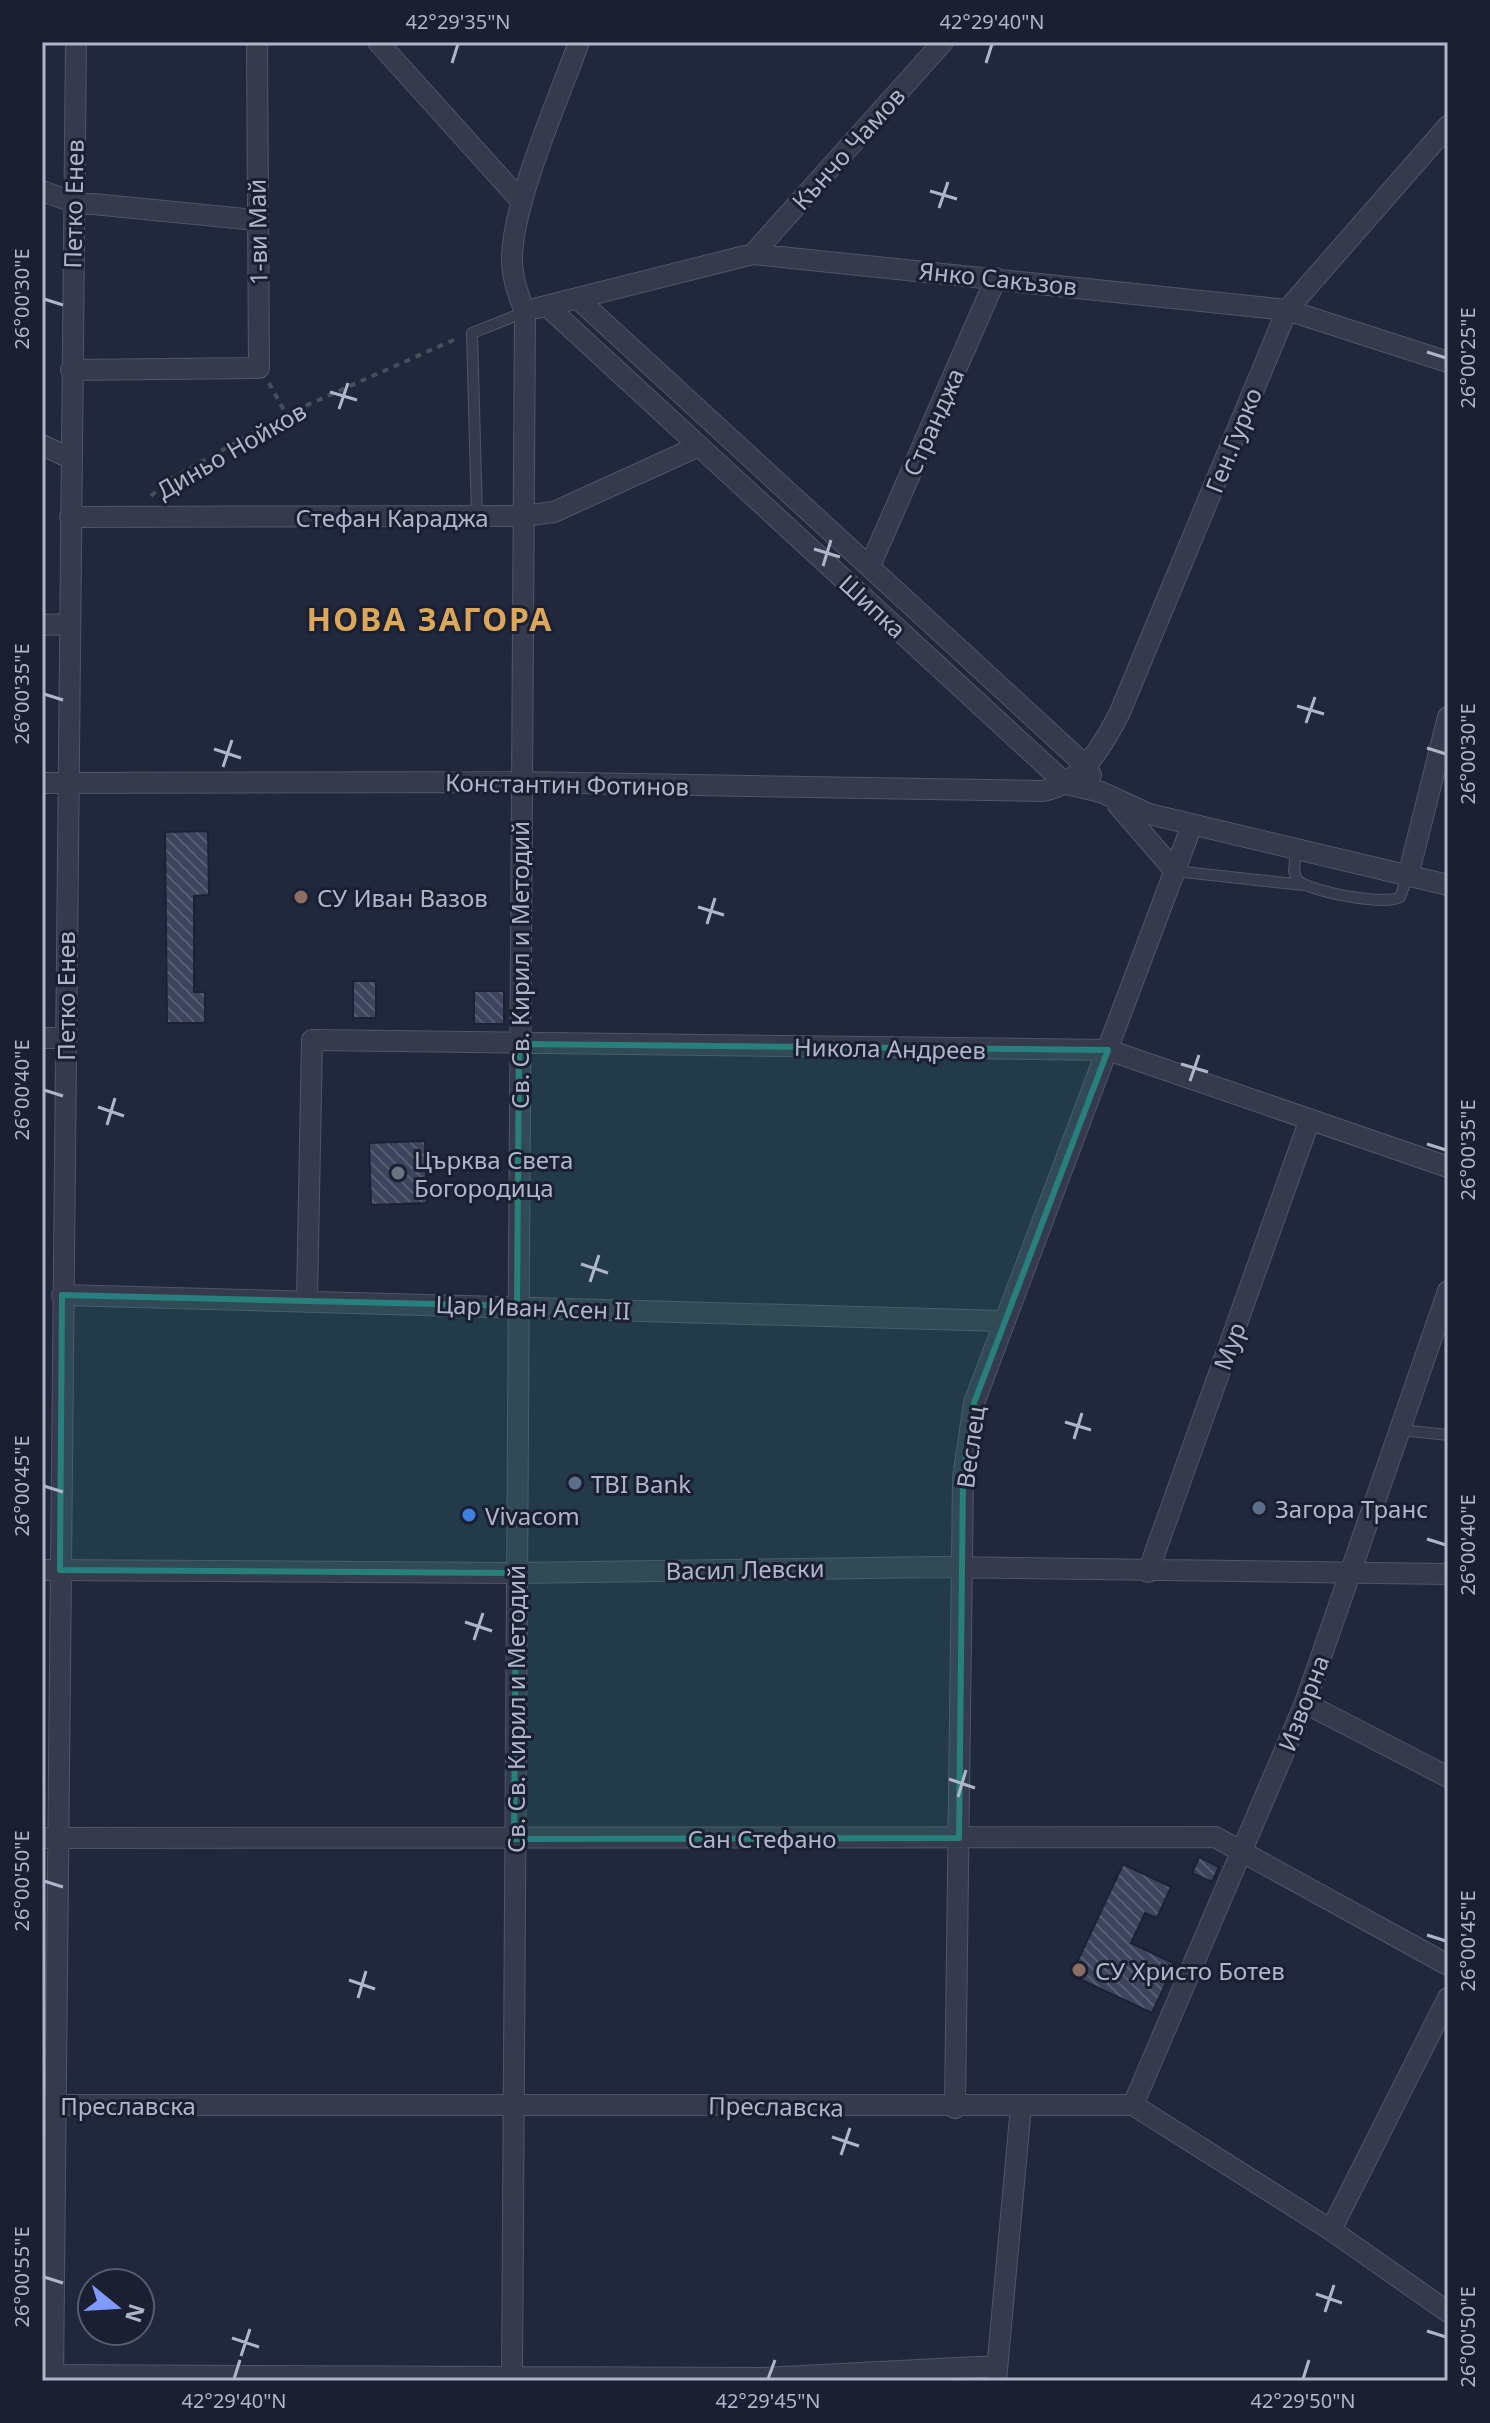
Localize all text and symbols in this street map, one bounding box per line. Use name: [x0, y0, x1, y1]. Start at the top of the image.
text: 42°29'35"N: [405, 8, 511, 35]
text: 42°29'40"N: [939, 8, 1045, 35]
street label: Кънчо Чамов: [784, 79, 912, 217]
street label: Петко Енев: [55, 139, 91, 269]
street label: 1-ви Май: [240, 179, 274, 285]
text: 26°00'30"E: [8, 249, 35, 349]
street label: Янко Сакъзов: [917, 253, 1079, 303]
text: 26°00'25"E: [1454, 308, 1481, 408]
street label: Странджа: [895, 363, 971, 481]
street label: Ген.Гурко: [1197, 382, 1269, 498]
street label: Диньо Нойков: [150, 394, 312, 506]
street label: Стефан Караджа: [295, 501, 489, 534]
street label: Шипка: [833, 567, 913, 645]
district label: НОВА ЗАГОРА: [307, 597, 554, 640]
text: 26°00'35"E: [8, 644, 35, 744]
text: 26°00'30"E: [1454, 704, 1481, 804]
street label: Константин Фотинов: [445, 765, 689, 803]
street label: Св. Св. Кирил и Методий: [503, 821, 536, 1109]
place label: СУ Иван Вазов: [317, 881, 488, 914]
marker: СУ Иван Вазов: [292, 888, 310, 906]
street label: Петко Енев: [49, 931, 82, 1061]
street label: Никола Андреев: [794, 1030, 986, 1066]
text: 26°00'40"E: [8, 1040, 35, 1140]
text: 26°00'35"E: [1454, 1100, 1481, 1200]
place label: Църква Света Богородица: [414, 1143, 573, 1204]
marker: Църква Света Богородица: [389, 1164, 407, 1182]
street label: Цар Иван Асен II: [435, 1287, 631, 1327]
street label: Мур: [1205, 1318, 1253, 1374]
street label: Веслец: [948, 1403, 992, 1490]
text: 26°00'45"E: [8, 1436, 35, 1536]
place label: TBI Bank: [591, 1467, 691, 1500]
marker: TBI Bank: [566, 1474, 584, 1492]
place label: Загора Транс: [1275, 1492, 1428, 1525]
text: 26°00'40"E: [1454, 1495, 1481, 1595]
place label: Vivacom: [485, 1499, 580, 1532]
marker: Загора Транс: [1250, 1499, 1268, 1517]
marker: Vivacom: [460, 1506, 478, 1524]
street label: Васил Левски: [665, 1551, 825, 1587]
street label: Св. Св. Кирил и Методий: [499, 1565, 532, 1853]
street label: Изворна: [1270, 1650, 1336, 1756]
street label: Сан Стефано: [687, 1822, 837, 1855]
text: 26°00'50"E: [8, 1831, 35, 1931]
text: 26°00'45"E: [1454, 1891, 1481, 1991]
place label: СУ Христо Ботев: [1095, 1954, 1285, 1987]
marker: СУ Христо Ботев: [1070, 1961, 1088, 1979]
street label: Преславска: [708, 2088, 844, 2124]
street label: Преславска: [60, 2089, 196, 2122]
text: 26°00'55"E: [8, 2227, 35, 2327]
north arrow: [76, 2267, 156, 2347]
text: 26°00'50"E: [1454, 2287, 1481, 2387]
text: N: [119, 2300, 153, 2327]
text: 42°29'40"N: [181, 2387, 287, 2414]
text: 42°29'45"N: [715, 2387, 821, 2414]
text: 42°29'50"N: [1250, 2387, 1356, 2414]

